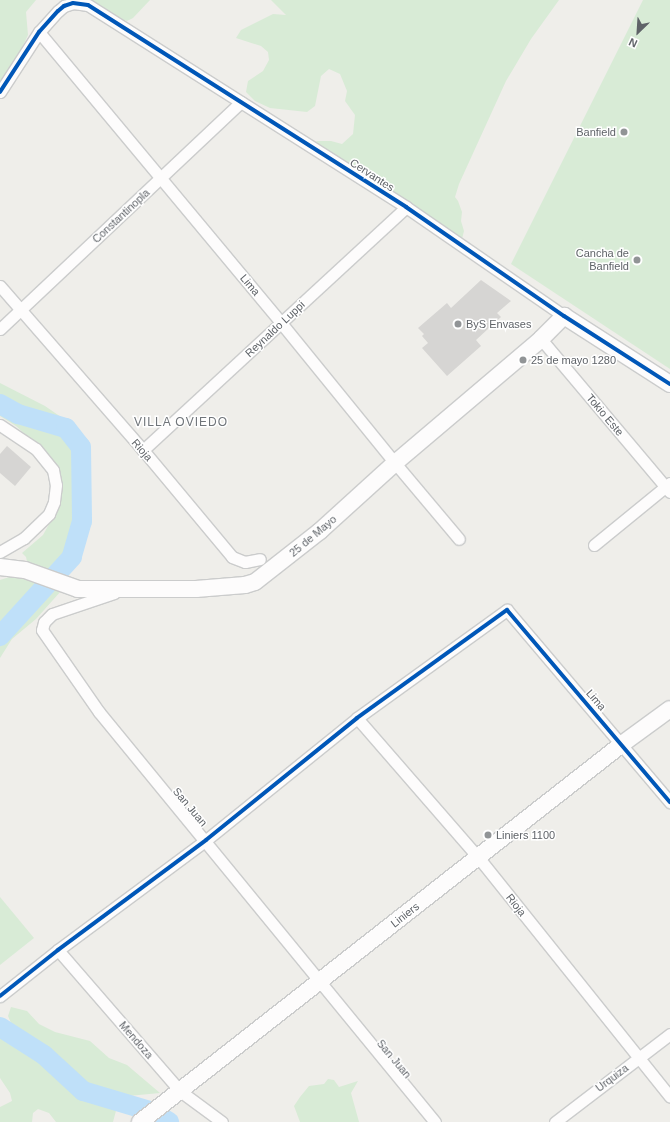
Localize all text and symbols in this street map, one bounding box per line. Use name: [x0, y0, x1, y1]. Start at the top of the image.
north arrow: [618, 12, 658, 52]
text: N: [627, 36, 639, 50]
place label: Banfield: [576, 125, 616, 139]
marker: Banfield: [619, 127, 629, 137]
street label: Cervantes: [347, 156, 397, 194]
street label: Constantinopla: [90, 186, 152, 246]
place label: Cancha de Banfield: [576, 247, 629, 273]
marker: Cancha de Banfield: [632, 255, 642, 265]
street label: Lima: [237, 272, 263, 298]
street label: Reynaldo Luppi: [243, 298, 307, 360]
place label: ByS Envases: [466, 317, 531, 331]
marker: ByS Envases: [453, 319, 463, 329]
place label: 25 de mayo 1280: [531, 353, 616, 367]
marker: 25 de mayo 1280: [518, 355, 528, 365]
street label: Tokio Este: [584, 391, 626, 439]
district label: VILLA OVIEDO: [134, 416, 228, 430]
street label: Rioja: [129, 436, 155, 464]
street label: 25 de Mayo: [287, 512, 339, 560]
street label: Lima: [583, 687, 609, 713]
street label: San Juan: [170, 785, 210, 829]
place label: Liniers 1100: [496, 828, 555, 842]
marker: Liniers 1100: [483, 830, 493, 840]
street label: Rioja: [503, 891, 529, 919]
street label: Liniers: [388, 900, 422, 930]
street label: Mendoza: [116, 1019, 156, 1061]
street label: San Juan: [374, 1037, 414, 1081]
street label: Urquiza: [593, 1061, 631, 1095]

